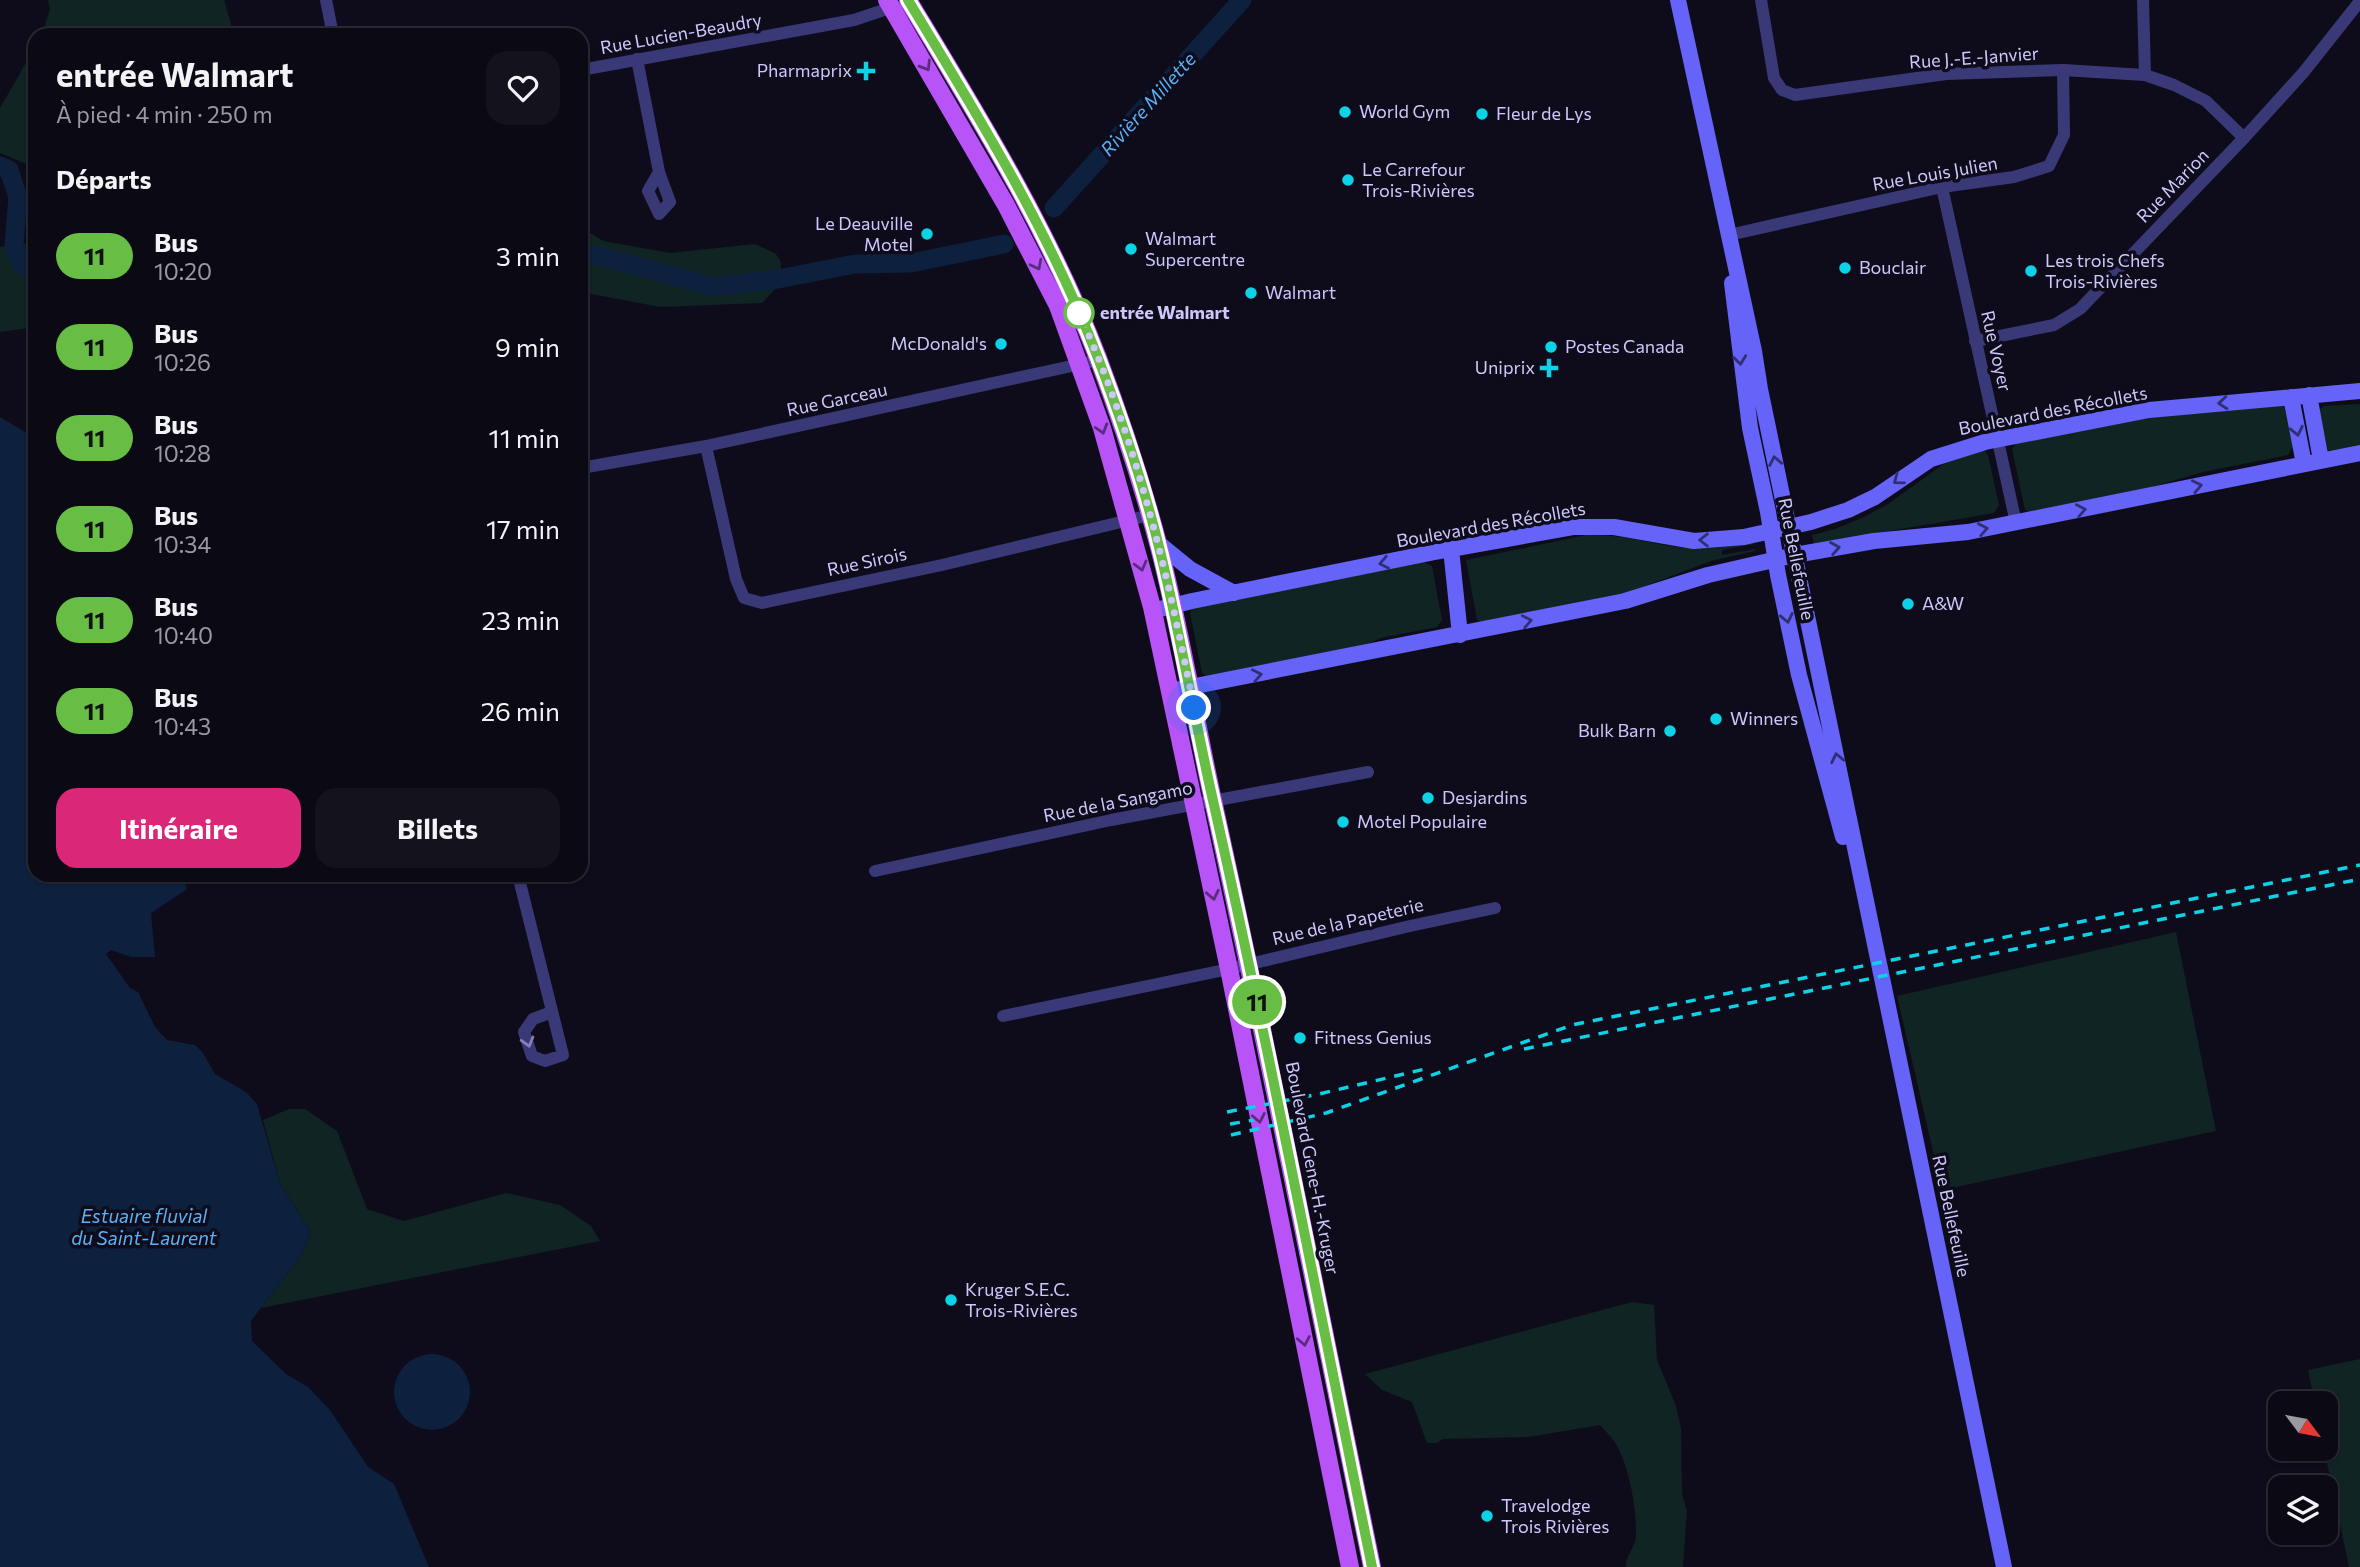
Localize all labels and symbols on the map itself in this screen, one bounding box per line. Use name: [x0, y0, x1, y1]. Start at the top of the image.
street label: Rue Lucien-Beaudry: [598, 8, 763, 58]
street label: Rue J.-E.-Janvier: [1908, 41, 2039, 73]
water label: Rivière Millette: [1095, 47, 1200, 160]
one-way arrow: [918, 58, 931, 71]
place label: Pharmaprix: [757, 59, 852, 81]
marker: Pharmaprix: [858, 63, 874, 79]
place label: World Gym: [1359, 100, 1450, 122]
place label: Fleur de Lys: [1496, 102, 1592, 124]
marker: World Gym: [1337, 104, 1353, 120]
marker: Fleur de Lys: [1474, 106, 1490, 122]
street label: Rue Marion: [2132, 144, 2213, 227]
street label: Rue Louis Julien: [1871, 151, 1999, 195]
place label: Le Carrefour Trois-Rivières: [1362, 158, 1475, 201]
marker: Le Carrefour Trois-Rivières: [1340, 172, 1356, 188]
place label: Le Deauville Motel: [815, 212, 913, 255]
marker: Le Deauville Motel: [919, 226, 935, 242]
place label: Walmart Supercentre: [1145, 227, 1245, 270]
marker: Walmart Supercentre: [1123, 241, 1139, 257]
place label: Les trois Chefs Trois-Rivières: [2045, 249, 2165, 292]
place label: Bouclair: [1859, 256, 1926, 278]
one-way arrow: [1028, 258, 1042, 270]
marker: Bouclair: [1837, 260, 1853, 276]
marker: Les trois Chefs Trois-Rivières: [2023, 263, 2039, 279]
place label: Walmart: [1265, 281, 1336, 303]
marker: Walmart: [1243, 285, 1259, 301]
marker: entrée Walmart: [1064, 298, 1094, 328]
place label: entrée Walmart: [1100, 301, 1230, 323]
street label: Rue Voyer: [1977, 308, 2017, 393]
place label: McDonald's: [890, 332, 987, 354]
place label: Postes Canada: [1565, 335, 1684, 357]
marker: McDonald's: [993, 336, 1009, 352]
marker: Postes Canada: [1543, 339, 1559, 355]
one-way arrow: [1733, 354, 1748, 366]
place label: Uniprix: [1475, 356, 1535, 378]
marker: Uniprix: [1541, 360, 1557, 376]
street label: Rue Garceau: [784, 378, 889, 420]
street label: Boulevard des Récollets: [1957, 381, 2149, 439]
one-way arrow: [2217, 395, 2228, 410]
one-way arrow: [1094, 422, 1108, 435]
one-way arrow: [2289, 425, 2304, 437]
one-way arrow: [1768, 455, 1783, 467]
one-way arrow: [1893, 472, 1906, 485]
one-way arrow: [2191, 479, 2203, 494]
street label: Rue Bellefeuille: [1774, 496, 1820, 622]
street label: Boulevard des Récollets: [1395, 497, 1587, 551]
one-way arrow: [2075, 503, 2087, 518]
one-way arrow: [1977, 522, 1989, 537]
one-way arrow: [1698, 532, 1709, 548]
one-way arrow: [1829, 541, 1841, 556]
street label: Rue Sirois: [825, 542, 908, 580]
one-way arrow: [1378, 554, 1390, 569]
one-way arrow: [1133, 560, 1147, 572]
place label: A&W: [1922, 592, 1964, 614]
marker: A&W: [1900, 596, 1916, 612]
one-way arrow: [1778, 612, 1793, 624]
one-way arrow: [1521, 615, 1533, 630]
one-way arrow: [1251, 668, 1263, 683]
your location: [1176, 690, 1211, 725]
place label: Winners: [1730, 707, 1798, 729]
marker: Winners: [1708, 711, 1724, 727]
place label: Bulk Barn: [1578, 719, 1656, 741]
marker: Bulk Barn: [1662, 723, 1678, 739]
one-way arrow: [1830, 752, 1845, 764]
street label: Rue de la Sangamo: [1041, 776, 1194, 826]
place label: Desjardins: [1442, 786, 1527, 808]
marker: Desjardins: [1420, 790, 1436, 806]
place label: Motel Populaire: [1357, 810, 1487, 832]
marker: Motel Populaire: [1335, 814, 1351, 830]
one-way arrow: [1204, 889, 1219, 901]
street label: Rue de la Papeterie: [1270, 893, 1426, 949]
line badge: 11: [1226, 979, 1288, 1025]
place label: Fitness Genius: [1314, 1026, 1432, 1048]
marker: Fitness Genius: [1292, 1030, 1308, 1046]
one-way arrow: [520, 1036, 534, 1048]
street label: Boulevard Gene-H.-Kruger: [1282, 1059, 1344, 1276]
one-way arrow: [1251, 1112, 1266, 1124]
street label: Rue Bellefeuille: [1928, 1153, 1976, 1279]
water label: Estuaire fluvial du Saint-Laurent: [71, 1204, 218, 1249]
place label: Kruger S.E.C. Trois-Rivières: [965, 1278, 1078, 1321]
marker: Kruger S.E.C. Trois-Rivières: [943, 1292, 959, 1308]
one-way arrow: [1296, 1335, 1311, 1347]
north arrow: [2268, 1391, 2338, 1461]
place label: Travelodge Trois Rivières: [1501, 1494, 1610, 1537]
marker: Travelodge Trois Rivières: [1479, 1508, 1495, 1524]

